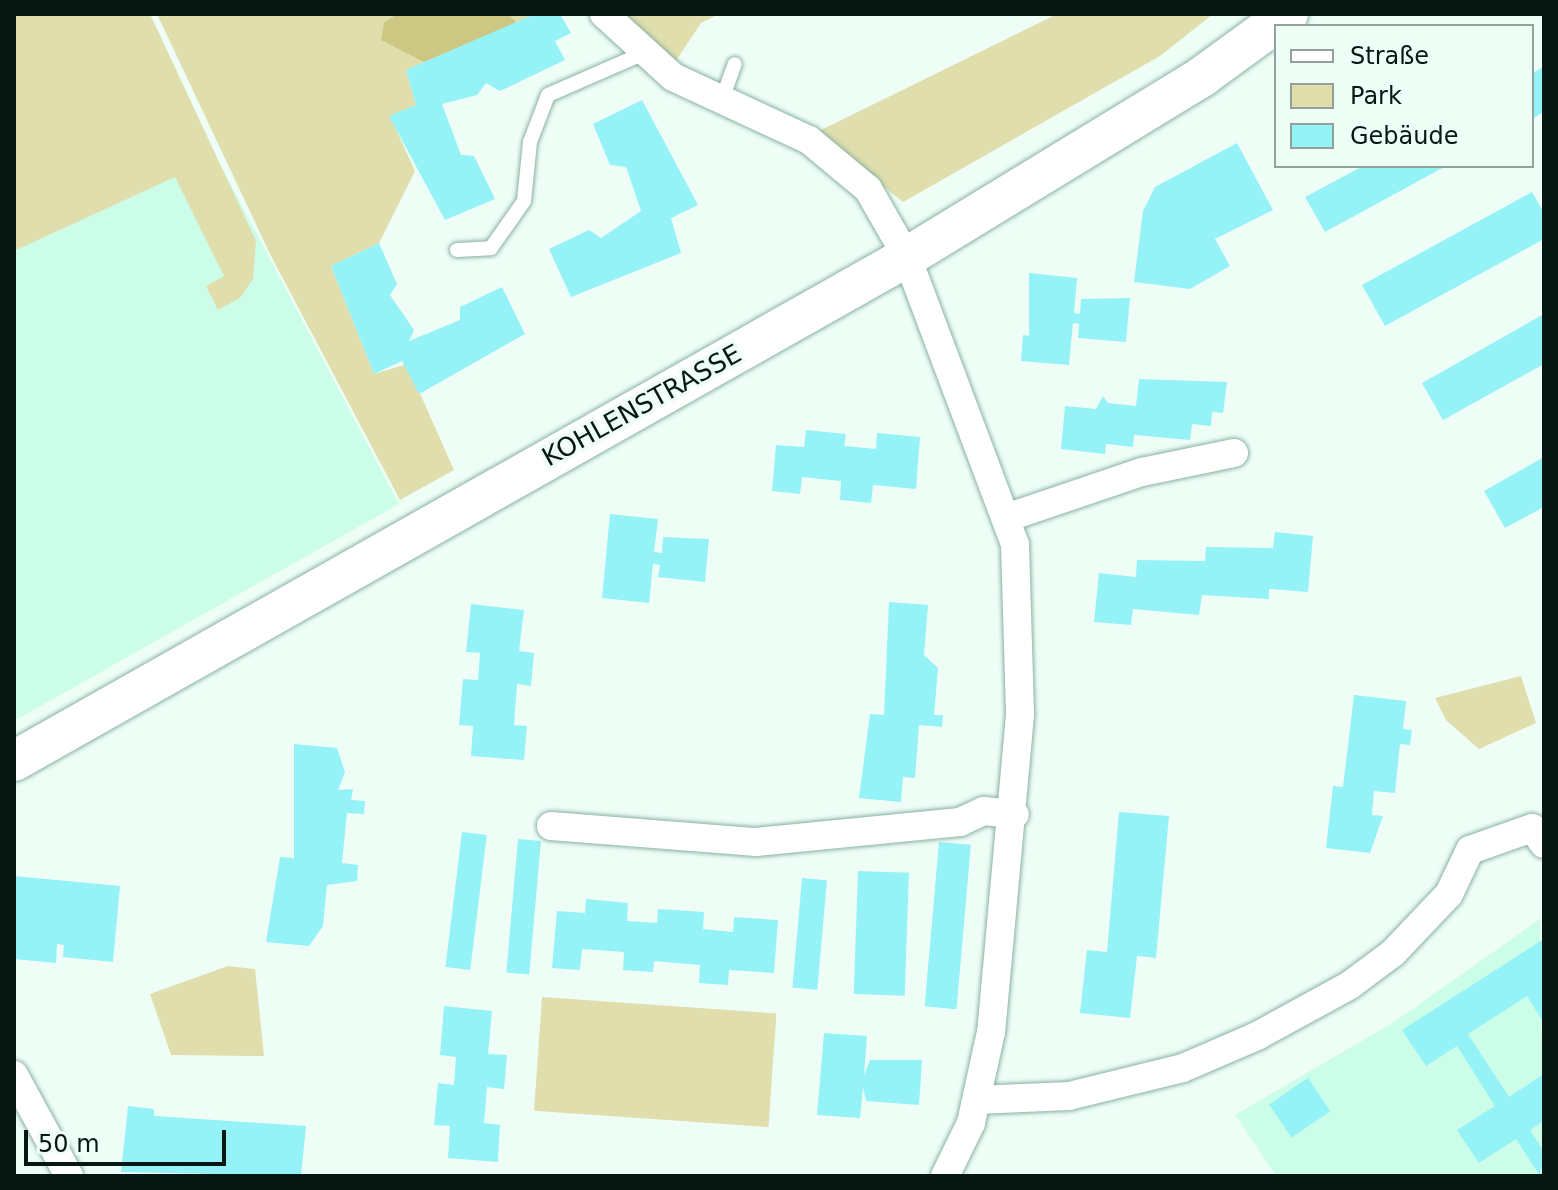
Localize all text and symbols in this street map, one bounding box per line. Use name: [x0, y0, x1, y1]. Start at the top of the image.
legend: [1274, 24, 1534, 168]
text: Straße: [1350, 42, 1429, 70]
text: Park: [1350, 82, 1402, 110]
text: Gebäude: [1350, 122, 1459, 150]
street label: KOHLENSTRASSE: [537, 338, 747, 474]
scale bar: [28, 1114, 230, 1164]
text: 50 m: [38, 1130, 100, 1158]

